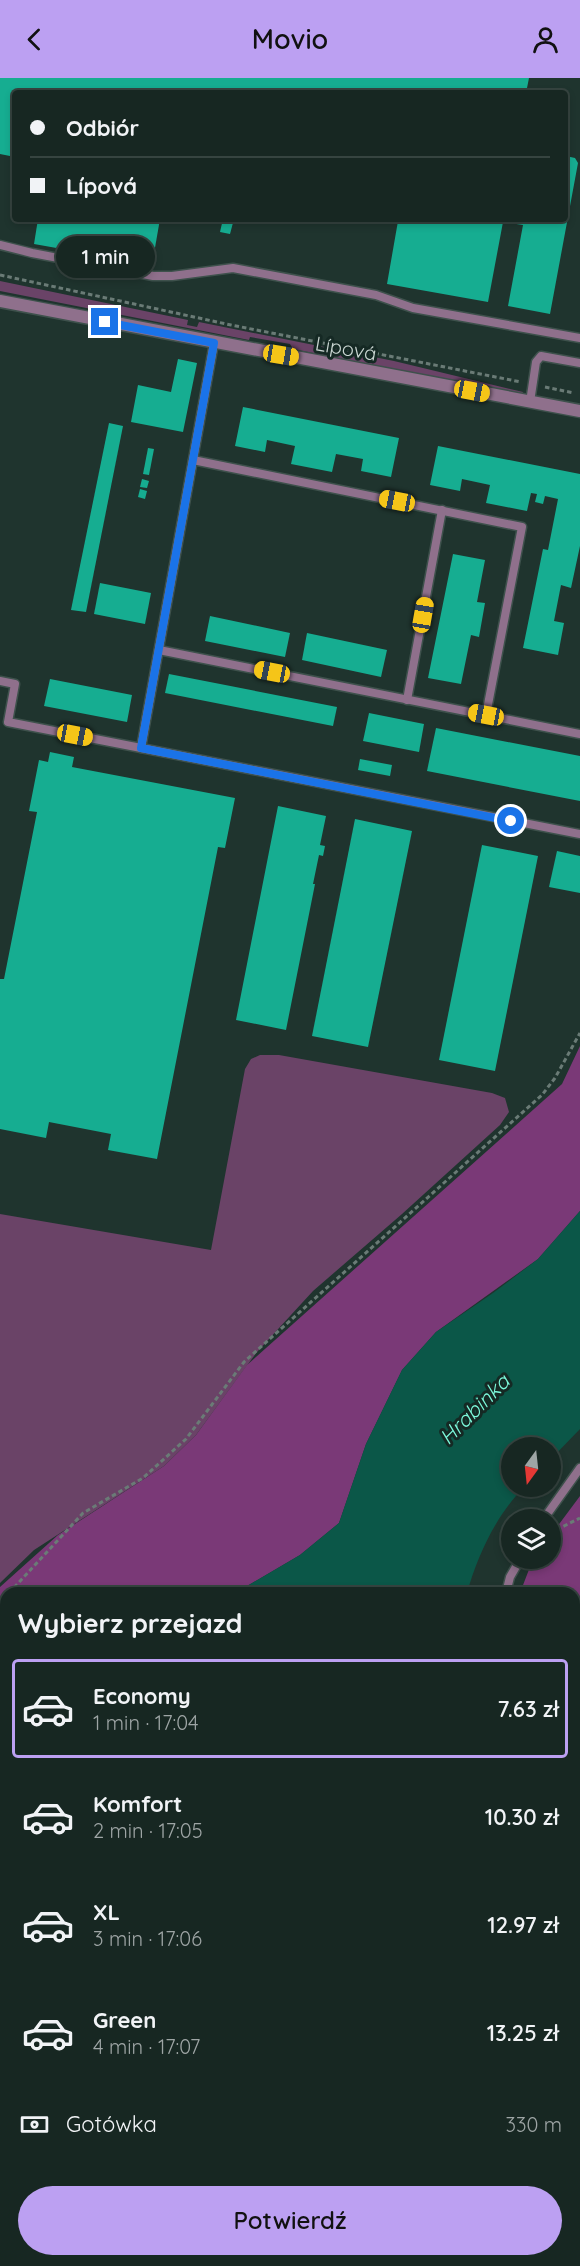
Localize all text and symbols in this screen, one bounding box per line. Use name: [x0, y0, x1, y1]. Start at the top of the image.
text: Movio: [252, 22, 328, 56]
icon: back: [18, 23, 51, 56]
icon: person: [529, 23, 562, 56]
text: Odbiór: [66, 114, 139, 142]
text: Lípová: [66, 172, 137, 200]
callout: 1 min: [56, 235, 154, 277]
text: 1 min: [82, 244, 129, 269]
route end: [91, 308, 118, 335]
street label: Lípová: [313, 330, 379, 366]
car: [262, 343, 300, 367]
car: [453, 379, 491, 403]
car: [378, 489, 416, 513]
car: [411, 596, 435, 634]
car: [253, 660, 291, 684]
car: [467, 703, 505, 727]
car: [56, 723, 94, 747]
route start: [497, 807, 524, 834]
water label: Hrabinka: [433, 1367, 516, 1450]
north arrow: [501, 1437, 561, 1497]
map controls: [501, 1437, 561, 1569]
button: layers: [501, 1509, 561, 1569]
text: Wybierz przejazd: [18, 1606, 242, 1640]
icon: car: [21, 1682, 75, 1736]
text: Economy: [93, 1682, 191, 1710]
text: 7.63 zł: [498, 1695, 559, 1723]
text: 1 min · 17:04: [93, 1710, 199, 1735]
icon: car: [21, 1790, 75, 1844]
text: Komfort: [93, 1790, 182, 1818]
text: 10.30 zł: [485, 1803, 559, 1831]
text: 2 min · 17:05: [93, 1818, 203, 1843]
icon: car: [21, 1898, 75, 1952]
text: XL: [93, 1898, 120, 1926]
text: 12.97 zł: [487, 1911, 559, 1939]
text: 3 min · 17:06: [93, 1926, 202, 1951]
icon: car: [21, 2006, 75, 2060]
text: Green: [93, 2006, 156, 2034]
text: 13.25 zł: [487, 2019, 559, 2047]
text: 4 min · 17:07: [93, 2034, 200, 2059]
icon: cash: [18, 2108, 51, 2141]
text: Gotówka: [66, 2110, 157, 2138]
text: 330 m: [505, 2112, 562, 2137]
button: Potwierdź: [18, 2186, 562, 2255]

